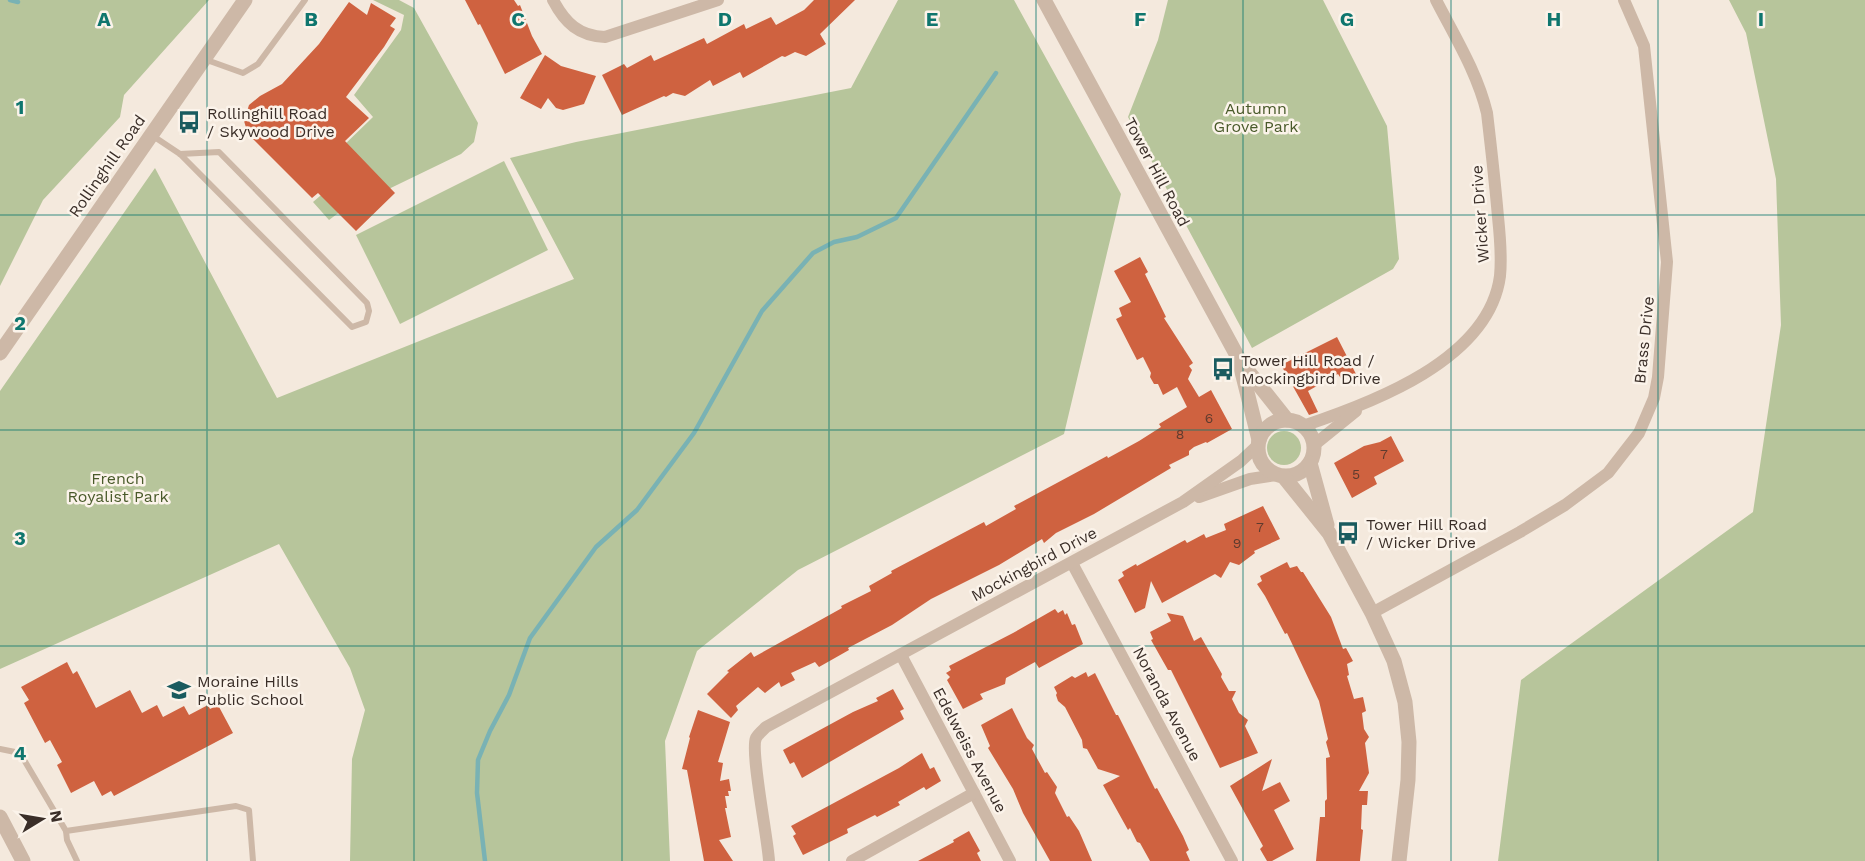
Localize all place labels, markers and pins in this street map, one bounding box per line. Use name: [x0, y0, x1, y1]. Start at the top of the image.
place label: Rollinghill Road / Skywood Drive: [207, 104, 335, 141]
bus stop icon: Rollinghill Road / Skywood Drive: [176, 109, 202, 135]
place label: Tower Hill Road / Mockingbird Drive: [1241, 351, 1381, 388]
bus stop icon: Tower Hill Road / Mockingbird Drive: [1210, 356, 1236, 382]
place label: Tower Hill Road / Wicker Drive: [1366, 515, 1487, 552]
bus stop icon: Tower Hill Road / Wicker Drive: [1335, 520, 1361, 546]
place label: Moraine Hills Public School: [197, 672, 304, 709]
school or university icon: Moraine Hills Public School: [166, 677, 192, 703]

